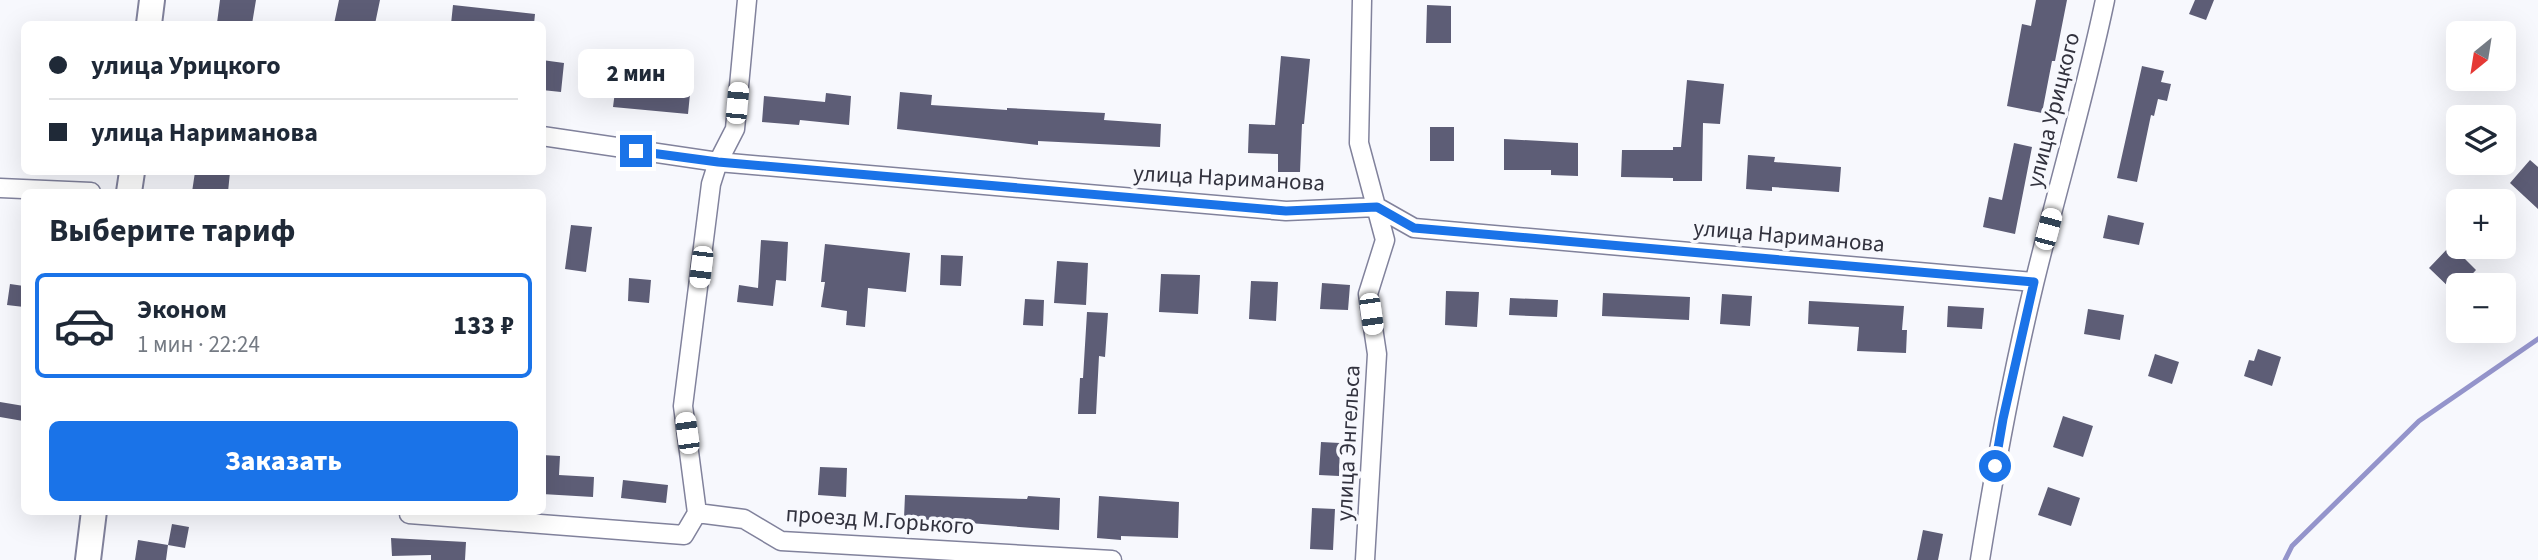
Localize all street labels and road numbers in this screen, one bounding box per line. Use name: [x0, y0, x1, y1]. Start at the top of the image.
street label: улица Урицкого: [2018, 29, 2088, 191]
street label: улица Нариманова: [1132, 156, 1326, 200]
street label: улица Нариманова: [1692, 211, 1886, 261]
street label: улица Энгельса: [1327, 364, 1369, 522]
street label: проезд М.Горького: [785, 497, 975, 543]

